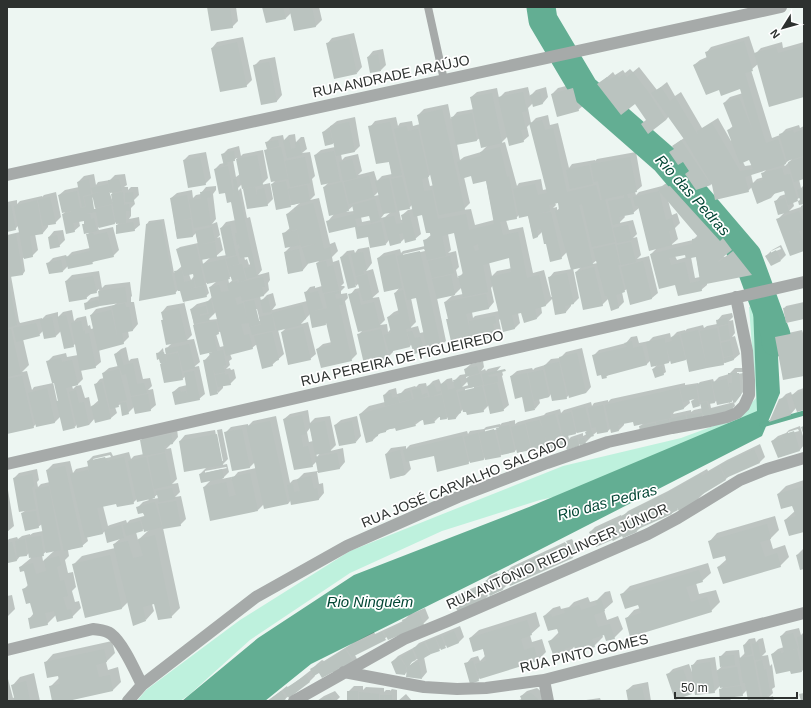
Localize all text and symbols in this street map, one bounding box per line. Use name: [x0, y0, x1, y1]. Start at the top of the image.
north arrow: [763, 8, 803, 48]
text: N: [768, 27, 782, 41]
street label: RUA ANDRADE ARAÚJO: [311, 51, 471, 100]
water label: Rio das Pedras: [652, 151, 734, 239]
street label: RUA PEREIRA DE FIGUEIREDO: [299, 327, 505, 389]
street label: RUA JOSÉ CARVALHO SALGADO: [359, 433, 569, 531]
water label: Rio das Pedras: [555, 480, 659, 523]
street label: RUA ANTÔNIO RIEDLINGER JÚNIOR: [444, 500, 670, 612]
water label: Rio Ninguém: [327, 593, 413, 610]
street label: RUA PINTO GOMES: [518, 630, 650, 676]
scale bar: [675, 674, 797, 700]
text: 50 m: [681, 681, 708, 695]

